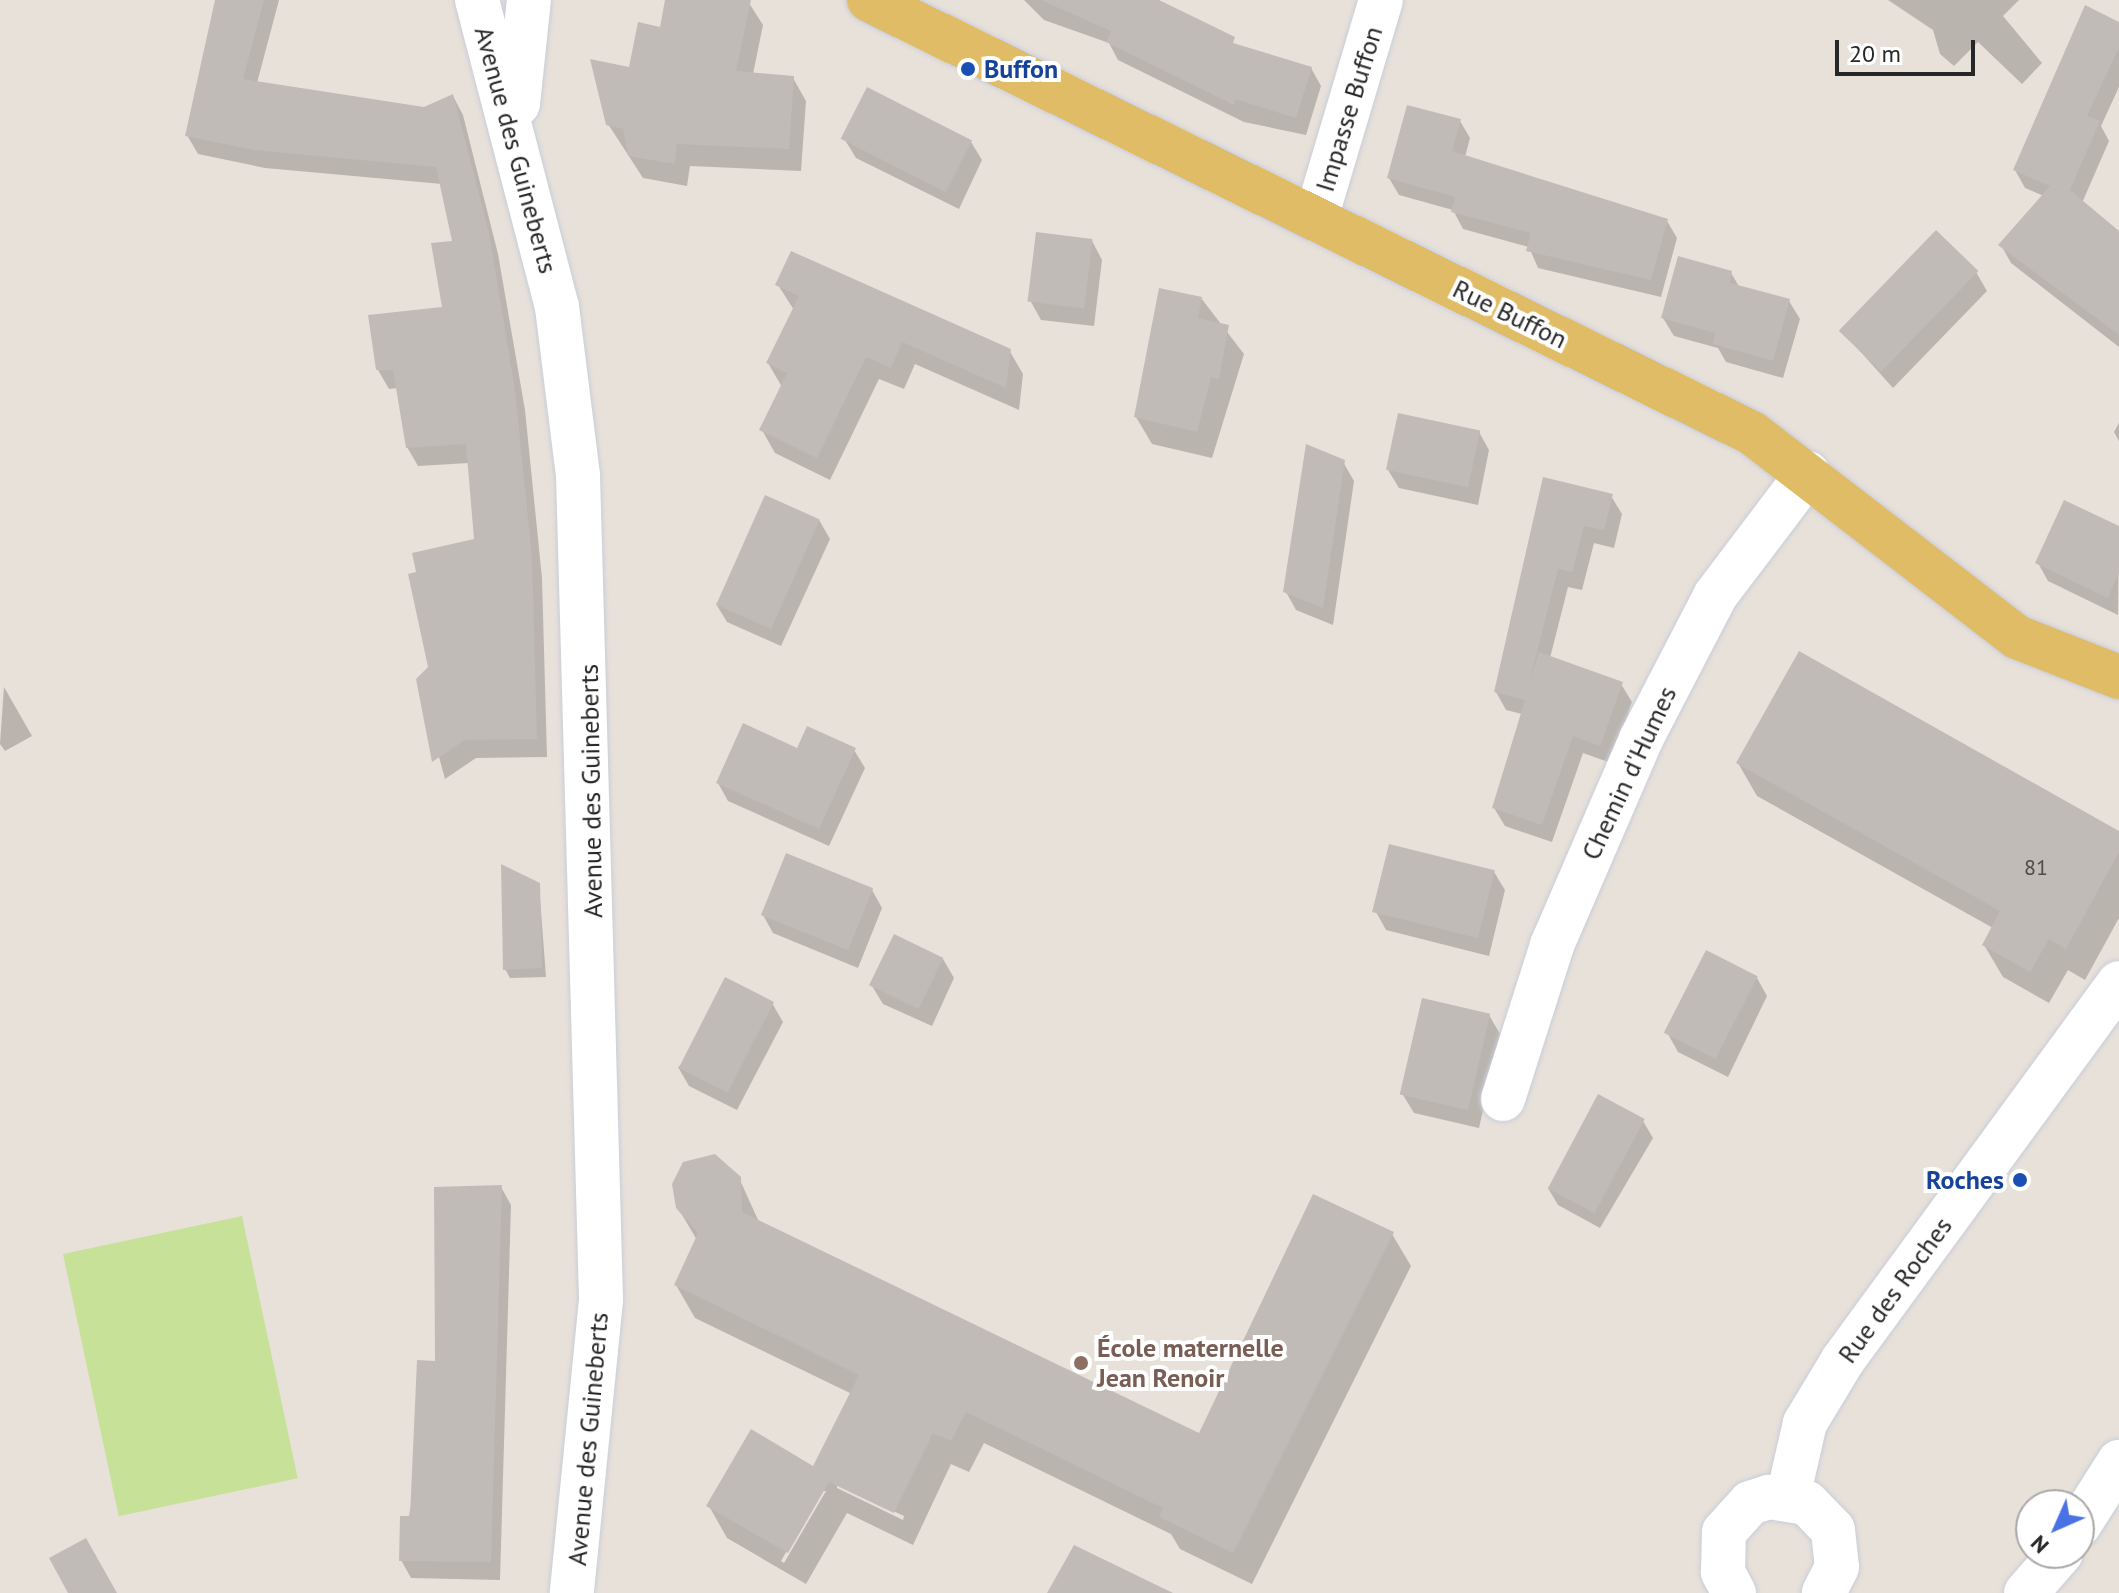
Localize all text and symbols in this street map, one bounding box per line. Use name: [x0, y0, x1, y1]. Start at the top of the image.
street label: Avenue des Guineberts: [468, 23, 564, 277]
street label: Impasse Buffon: [1309, 23, 1389, 195]
scale bar: [1839, 24, 1979, 74]
text: 20 m: [1849, 38, 1901, 69]
place label: Buffon: [984, 53, 1058, 85]
marker: Buffon: [959, 60, 977, 78]
street label: Rue Buffon: [1448, 273, 1572, 355]
street label: Avenue des Guineberts: [573, 664, 609, 918]
street label: Chemin d'Humes: [1575, 681, 1683, 865]
house number: 81: [2024, 855, 2048, 881]
place label: Roches: [1926, 1164, 2004, 1196]
marker: Roches: [2011, 1171, 2029, 1189]
street label: Rue des Roches: [1832, 1211, 1958, 1369]
street label: Avenue des Guineberts: [561, 1311, 615, 1567]
place label: École maternelle Jean Renoir: [1097, 1332, 1284, 1394]
marker: École maternelle Jean Renoir: [1072, 1354, 1090, 1372]
north arrow: [2015, 1489, 2095, 1569]
text: N: [2024, 1530, 2054, 1560]

